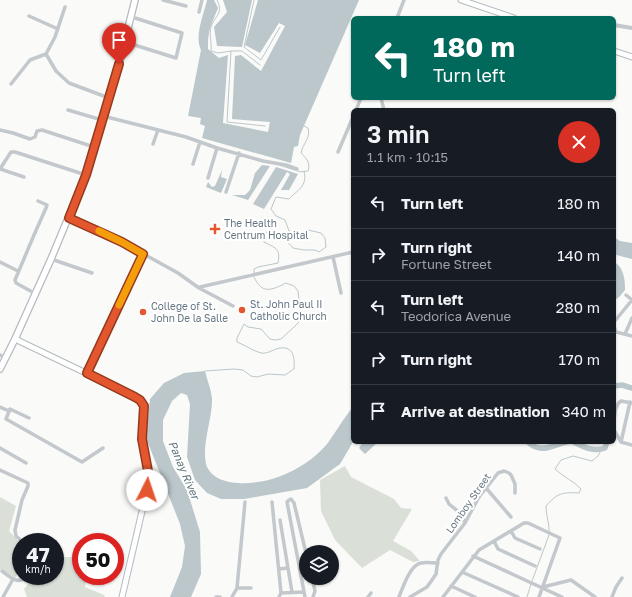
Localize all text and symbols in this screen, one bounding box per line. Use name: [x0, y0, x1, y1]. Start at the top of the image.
pin: [102, 23, 136, 64]
icon: arrive: [108, 29, 130, 51]
text: 180 m: [433, 30, 515, 63]
icon: left: [367, 32, 419, 84]
text: Turn left: [433, 64, 506, 86]
text: 3 min: [367, 119, 430, 148]
button: close: [558, 121, 600, 163]
text: 1.1 km · 10:15: [367, 149, 448, 165]
icon: left: [367, 192, 389, 214]
text: Turn left: [401, 194, 463, 212]
text: 180 m: [557, 194, 600, 212]
place label: The Health Centrum Hospital: [224, 217, 309, 241]
marker: The Health Centrum Hospital: [209, 223, 221, 235]
text: Turn right: [401, 238, 472, 256]
icon: right: [367, 244, 389, 266]
text: 140 m: [557, 246, 600, 264]
text: Fortune Street: [401, 256, 492, 272]
text: Turn left: [401, 290, 463, 308]
icon: left: [367, 296, 389, 318]
place label: St. John Paul II Catholic Church: [250, 298, 327, 322]
text: 280 m: [556, 298, 600, 316]
place label: College of St. John De la Salle: [151, 300, 228, 324]
marker: St. John Paul II Catholic Church: [237, 305, 247, 315]
marker: College of St. John De la Salle: [138, 307, 148, 317]
text: Teodorica Avenue: [401, 308, 511, 324]
icon: right: [367, 348, 389, 370]
text: Turn right: [401, 350, 472, 368]
text: 170 m: [558, 350, 600, 368]
icon: arrive: [367, 400, 389, 422]
text: Arrive at destination: [401, 402, 550, 420]
text: 340 m: [562, 402, 606, 420]
water label: Panay River: [165, 439, 203, 503]
position arrow: [126, 469, 168, 511]
street label: Lomboy Street: [443, 471, 493, 535]
speed limit sign: 50: [72, 533, 124, 585]
text: 47: [26, 542, 50, 566]
map controls: [299, 545, 339, 585]
button: layers: [299, 545, 339, 585]
text: km/h: [25, 563, 51, 575]

